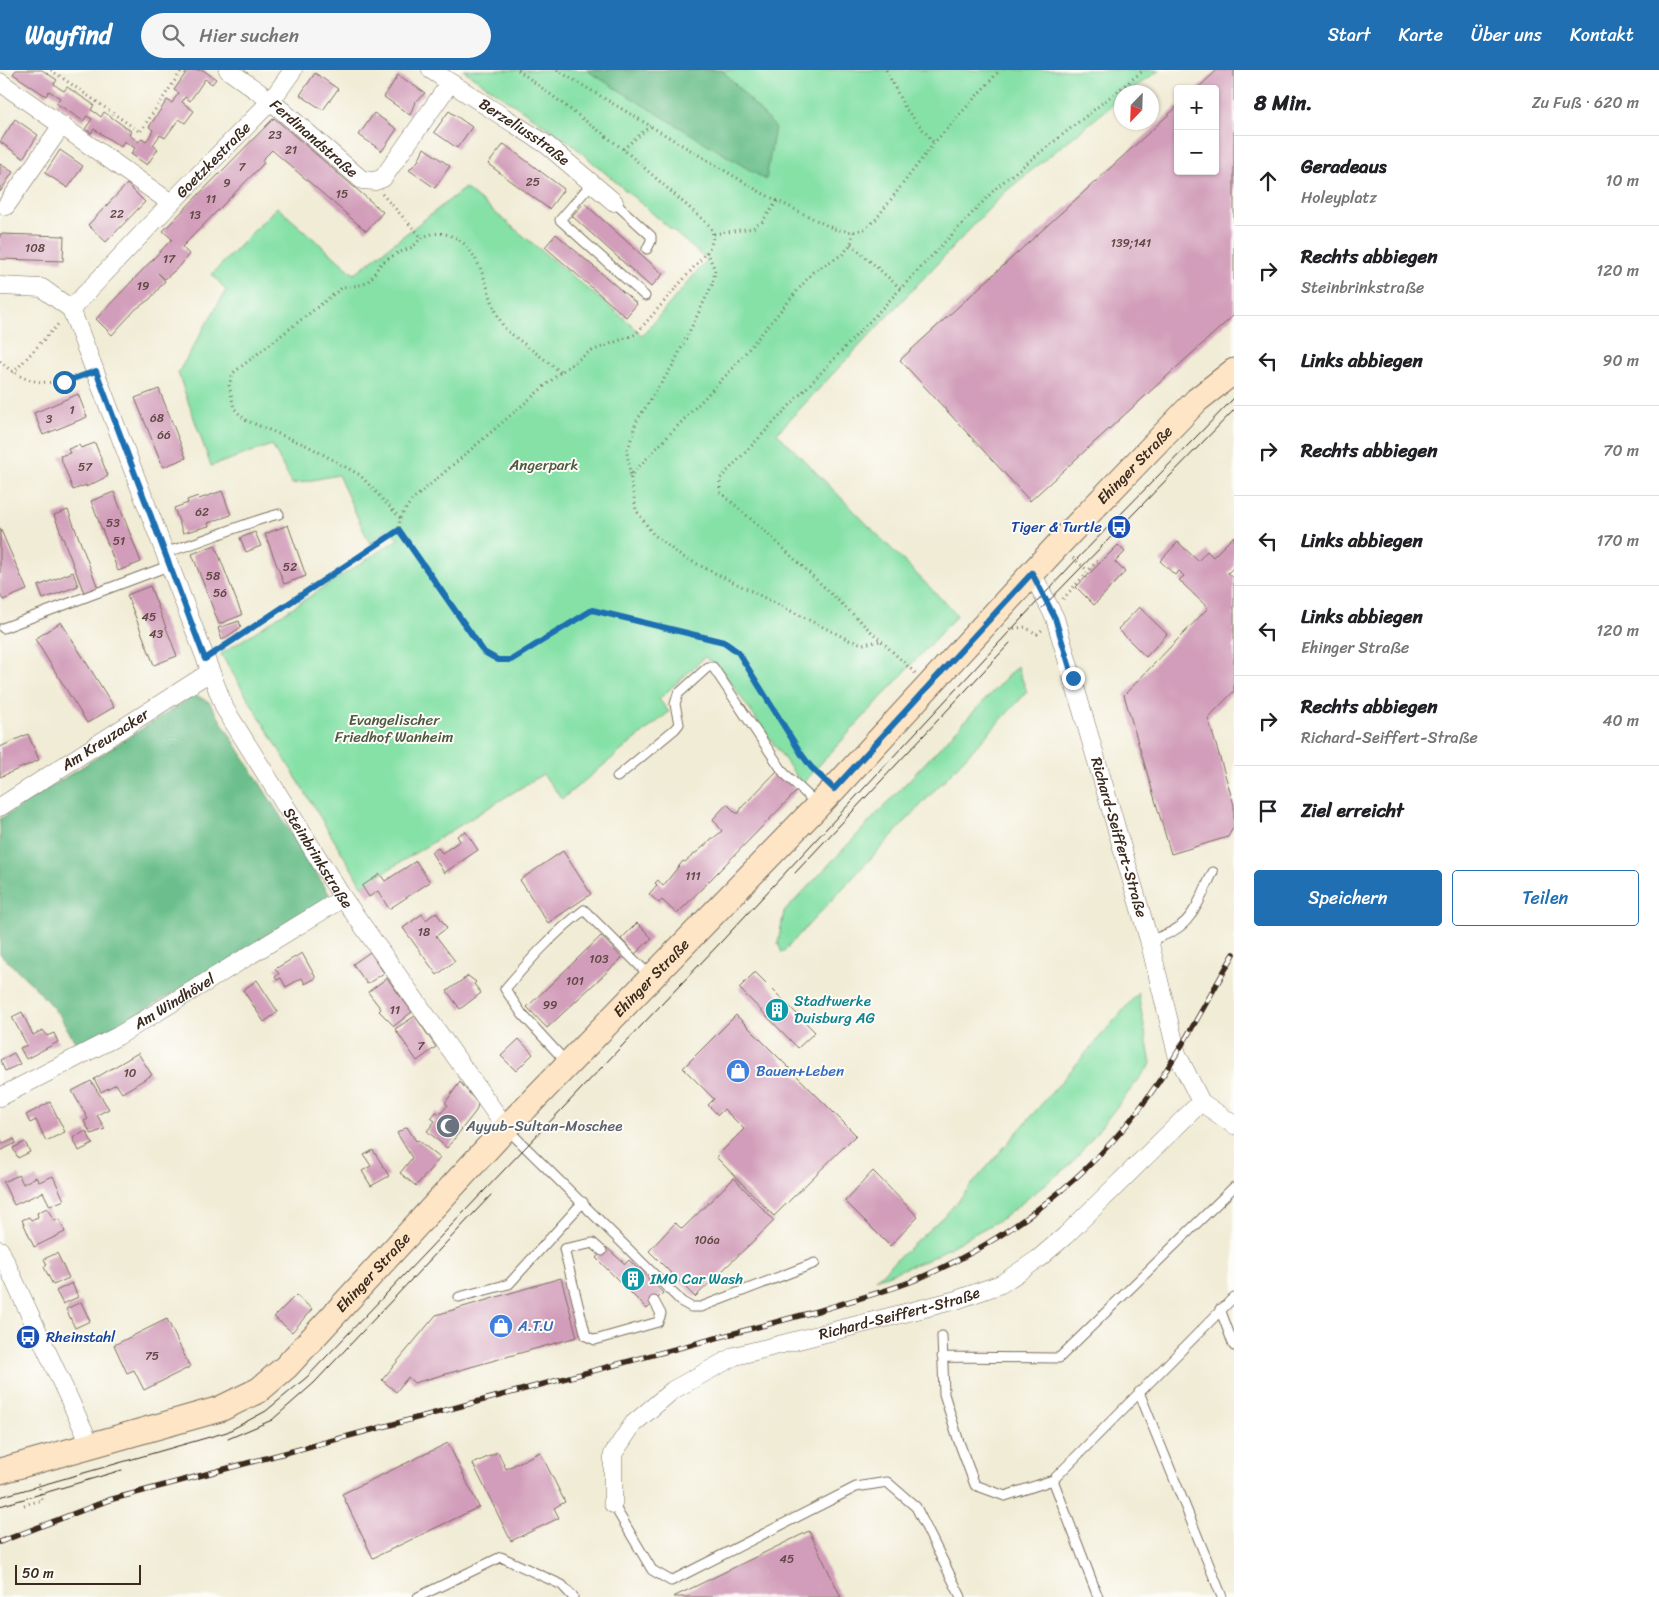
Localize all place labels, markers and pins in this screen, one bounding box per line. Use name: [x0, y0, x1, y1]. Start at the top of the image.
place label: Tiger & Turtle: [1011, 514, 1102, 540]
bus stop icon: Tiger & Turtle: [1106, 514, 1132, 540]
place label: Stadtwerke Duisburg AG: [794, 988, 876, 1031]
building icon: Stadtwerke Duisburg AG: [764, 997, 790, 1023]
shop icon: Bauen+Leben: [725, 1058, 751, 1084]
place label: Bauen+Leben: [756, 1058, 844, 1084]
mosque icon: Ayyub-Sultan-Moschee: [435, 1113, 461, 1139]
place label: Ayyub-Sultan-Moschee: [465, 1113, 622, 1139]
building icon: IMO Car Wash: [620, 1266, 646, 1292]
place label: IMO Car Wash: [649, 1266, 743, 1292]
shop icon: A.T.U: [488, 1313, 514, 1339]
place label: A.T.U: [517, 1313, 554, 1339]
bus stop icon: Rheinstahl: [15, 1324, 41, 1350]
place label: Rheinstahl: [46, 1324, 116, 1350]

